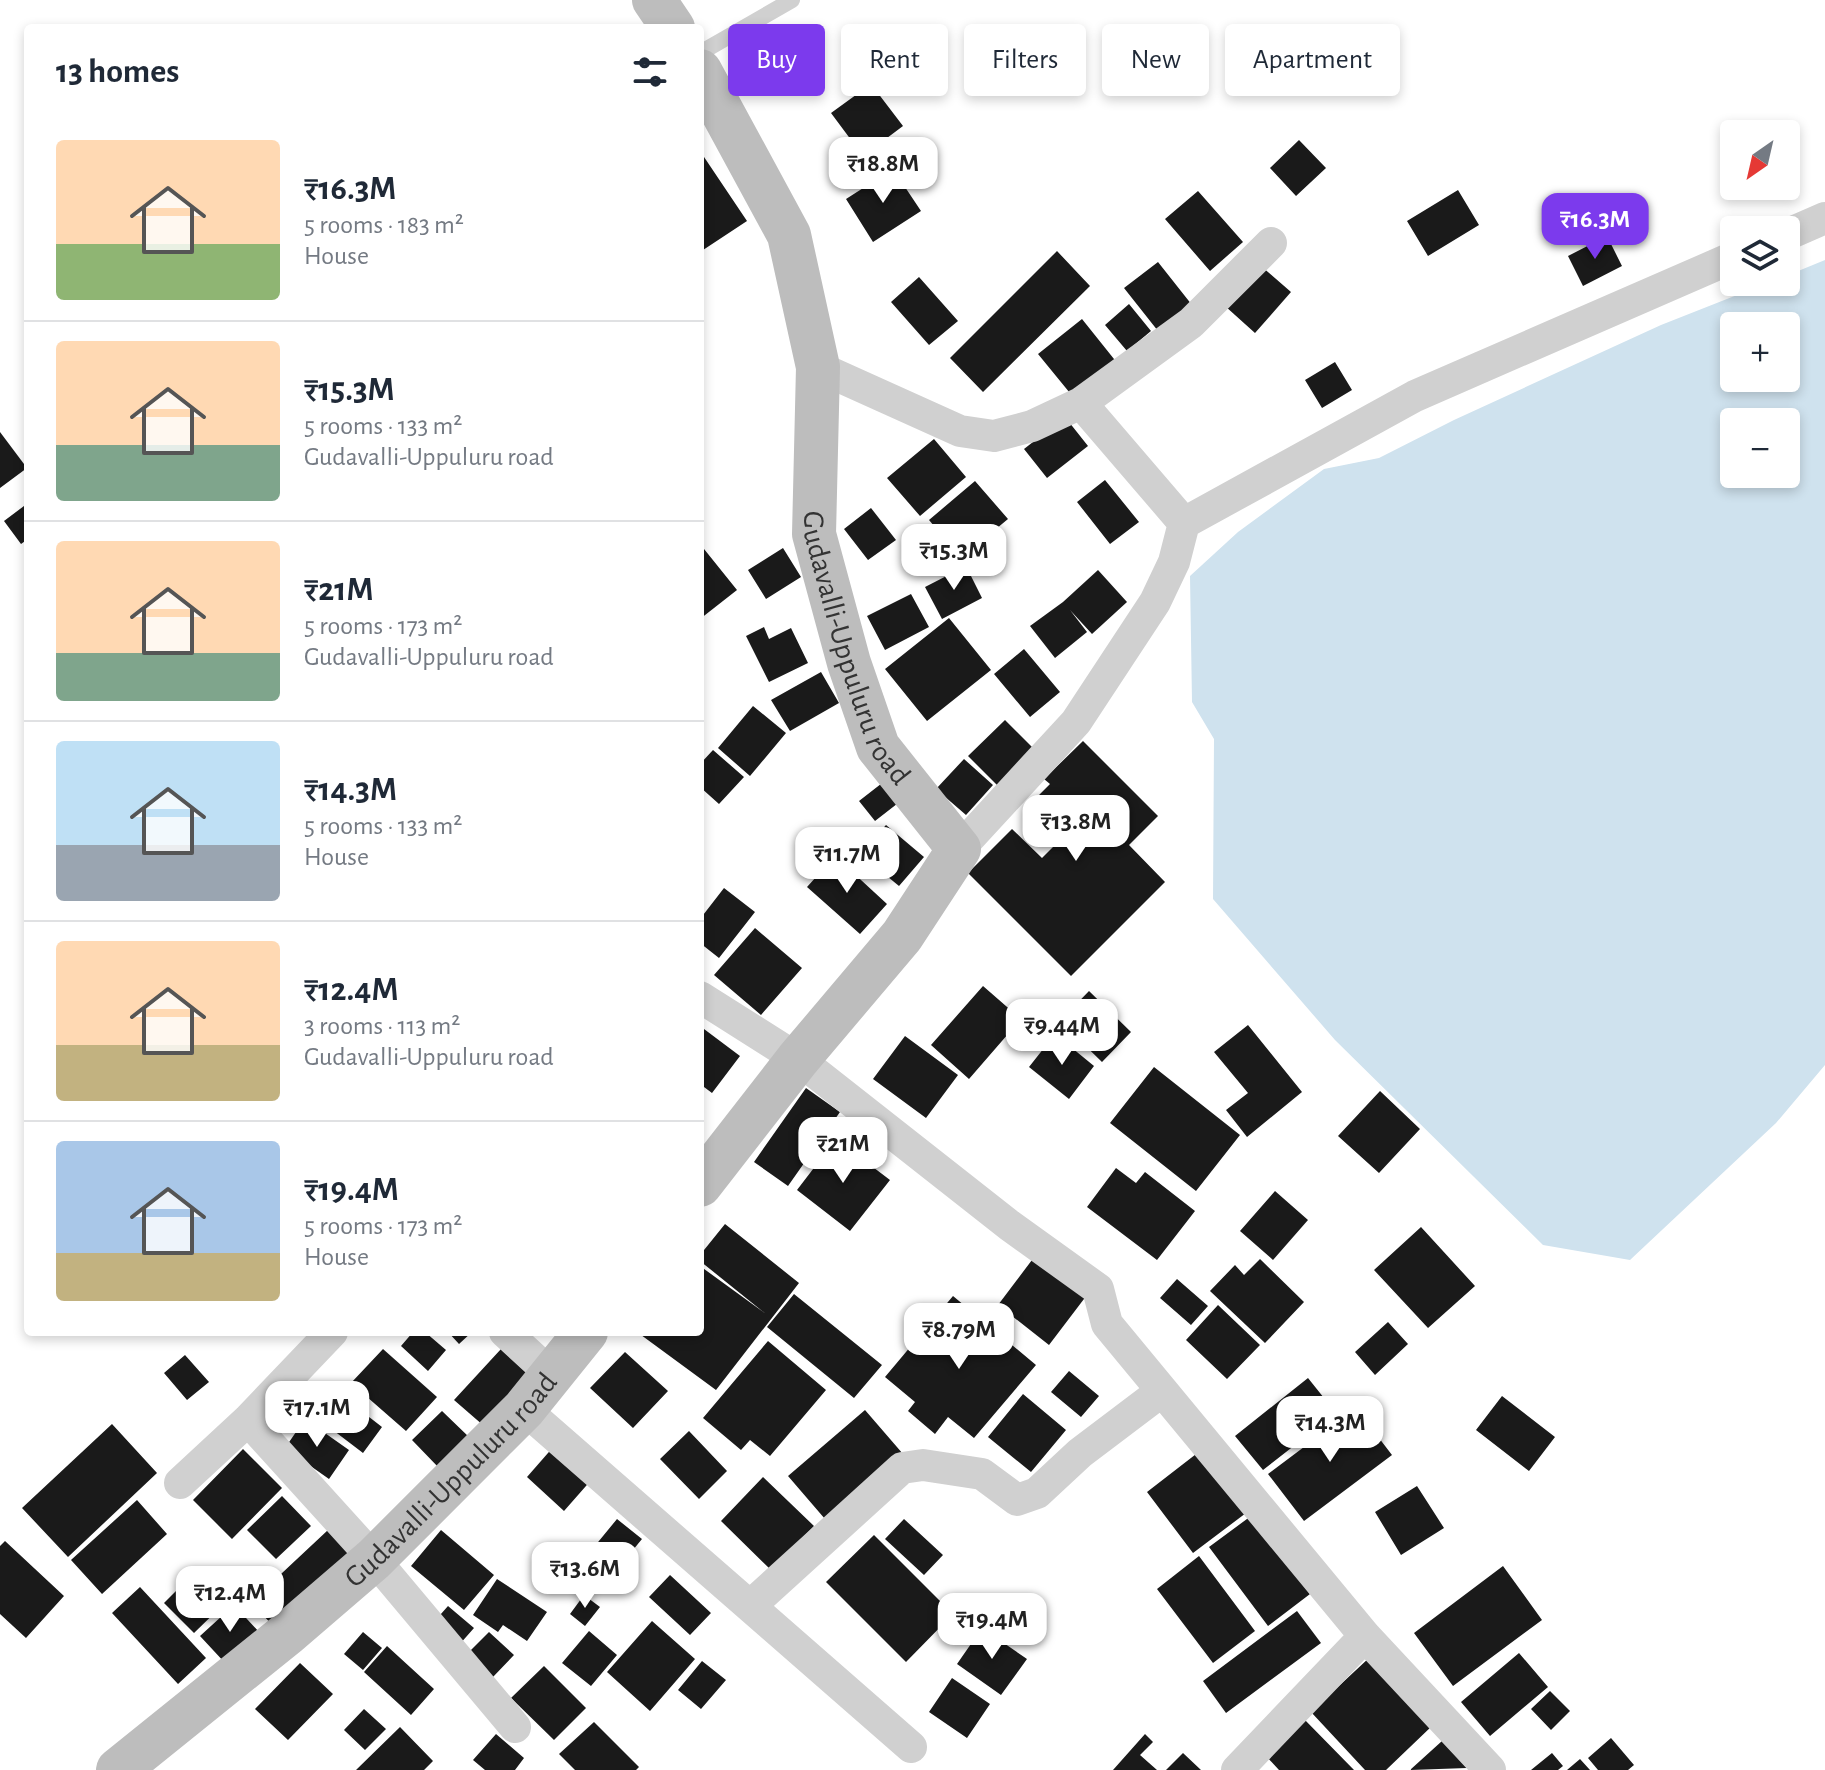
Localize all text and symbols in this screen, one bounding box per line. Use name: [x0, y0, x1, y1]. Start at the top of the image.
chip: Buy: [728, 24, 825, 96]
chip: Rent: [841, 24, 948, 96]
chip: Filters: [964, 24, 1086, 96]
chip: New: [1102, 24, 1209, 96]
chip: Apartment: [1225, 24, 1400, 96]
icon: filters: [628, 50, 672, 94]
text: 13 homes: [56, 55, 179, 89]
north arrow: [1720, 120, 1800, 200]
map controls: [1720, 120, 1800, 488]
pin: ₹18.8M: [818, 137, 948, 205]
text: ₹18.8M: [847, 150, 919, 176]
icon: home: [120, 172, 216, 268]
text: ₹16.3M: [304, 172, 396, 206]
pin: ₹16.3M: [1530, 193, 1660, 261]
text: ₹16.3M: [1560, 206, 1630, 232]
text: 5 rooms · 183 m²: [304, 212, 464, 238]
button: layers: [1720, 216, 1800, 296]
text: House: [304, 243, 369, 269]
button: +: [1720, 312, 1800, 392]
icon: home: [120, 373, 216, 469]
text: ₹15.3M: [304, 373, 395, 407]
button: −: [1720, 408, 1800, 488]
text: 5 rooms · 133 m²: [304, 413, 462, 439]
text: Gudavalli-Uppuluru road: [304, 444, 554, 470]
street label: Gudavalli-Uppuluru road: [797, 511, 916, 791]
pin: ₹15.3M: [889, 524, 1019, 592]
text: ₹15.3M: [919, 537, 989, 563]
icon: home: [120, 573, 216, 669]
text: ₹21M: [304, 573, 374, 607]
text: 5 rooms · 173 m²: [304, 613, 462, 639]
text: Gudavalli-Uppuluru road: [304, 644, 554, 670]
icon: home: [120, 773, 216, 869]
text: ₹14.3M: [304, 773, 397, 807]
pin: ₹13.8M: [1011, 795, 1141, 863]
text: ₹13.8M: [1041, 808, 1111, 834]
text: 5 rooms · 133 m²: [304, 813, 462, 839]
pin: ₹11.7M: [782, 827, 912, 895]
text: ₹11.7M: [813, 840, 881, 866]
text: House: [304, 844, 369, 870]
icon: home: [120, 973, 216, 1069]
text: ₹12.4M: [304, 973, 399, 1007]
pin: ₹9.44M: [997, 999, 1127, 1067]
text: ₹9.44M: [1024, 1012, 1100, 1038]
text: 3 rooms · 113 m²: [304, 1013, 460, 1039]
text: Gudavalli-Uppuluru road: [304, 1044, 554, 1070]
pin: ₹21M: [796, 1117, 890, 1185]
text: ₹21M: [816, 1130, 870, 1156]
icon: home: [120, 1173, 216, 1269]
text: ₹19.4M: [304, 1173, 399, 1207]
text: 5 rooms · 173 m²: [304, 1213, 462, 1239]
text: House: [304, 1244, 369, 1270]
pin: ₹8.79M: [894, 1303, 1024, 1371]
text: ₹8.79M: [922, 1316, 996, 1342]
street label: Gudavalli-Uppuluru road: [339, 1367, 563, 1593]
pin: ₹17.1M: [252, 1381, 382, 1449]
text: ₹17.1M: [283, 1394, 351, 1420]
pin: ₹14.3M: [1265, 1396, 1395, 1464]
text: ₹14.3M: [1294, 1409, 1366, 1435]
pin: ₹13.6M: [520, 1542, 650, 1610]
text: ₹13.6M: [550, 1555, 620, 1581]
pin: ₹12.4M: [165, 1566, 295, 1634]
text: ₹12.4M: [194, 1579, 266, 1605]
pin: ₹19.4M: [927, 1593, 1057, 1661]
text: ₹19.4M: [956, 1606, 1028, 1632]

